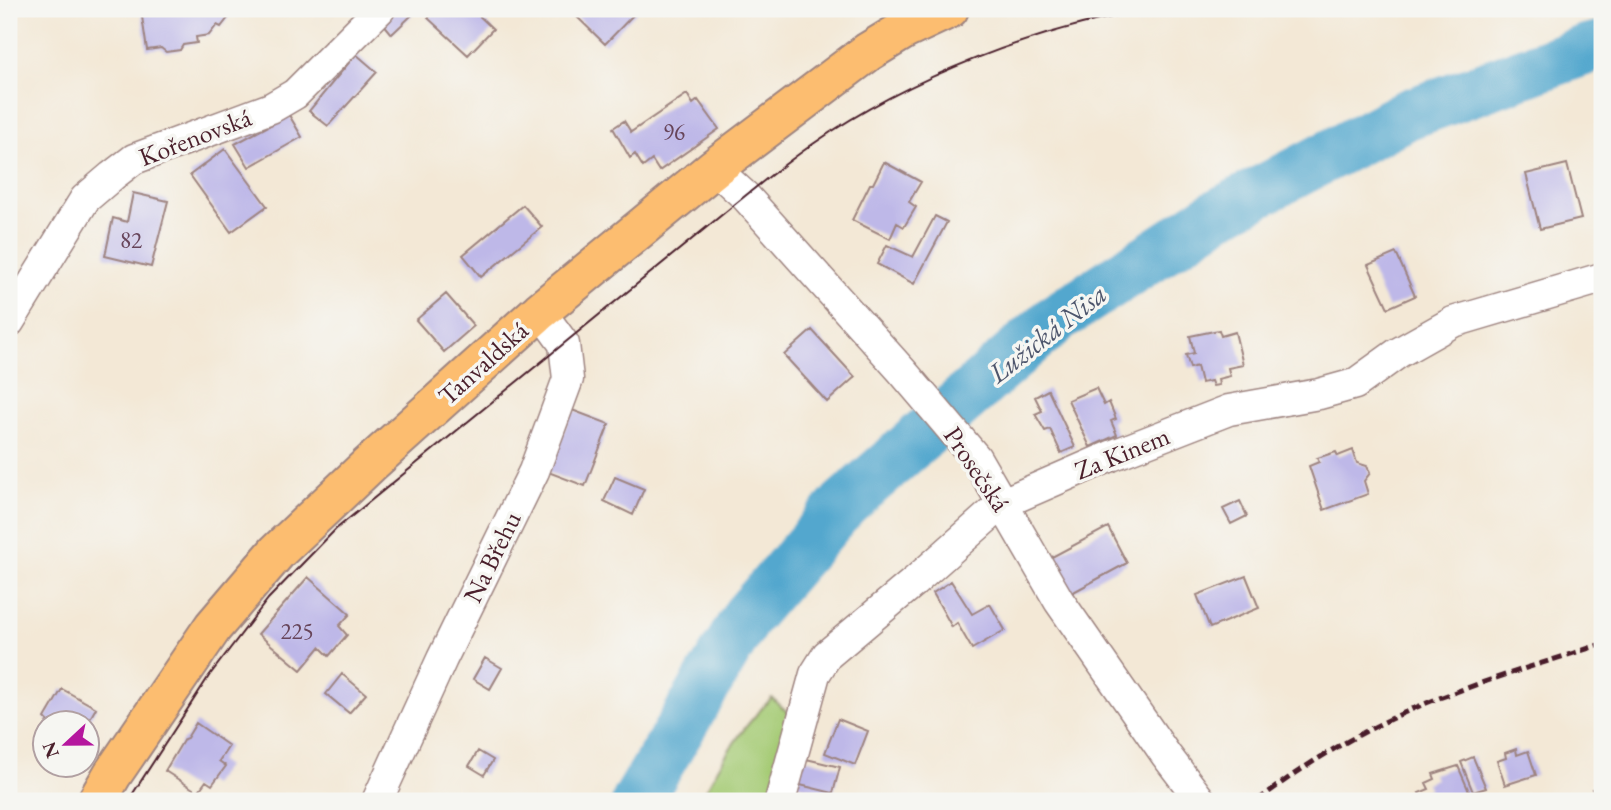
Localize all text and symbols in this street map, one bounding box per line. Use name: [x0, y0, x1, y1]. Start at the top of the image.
street label: Kořenovská: [134, 100, 257, 174]
house number: 96: [663, 117, 685, 147]
house number: 82: [120, 225, 142, 255]
water label: Lužická Nisa: [980, 275, 1114, 391]
street label: Tanvaldská: [431, 313, 536, 412]
street label: Za Kinem: [1070, 419, 1174, 487]
street label: Prosečská: [936, 420, 1018, 519]
street label: Na Břehu: [455, 506, 529, 608]
house number: 225: [280, 616, 314, 646]
north arrow: [32, 708, 102, 778]
text: N: [36, 738, 65, 762]

